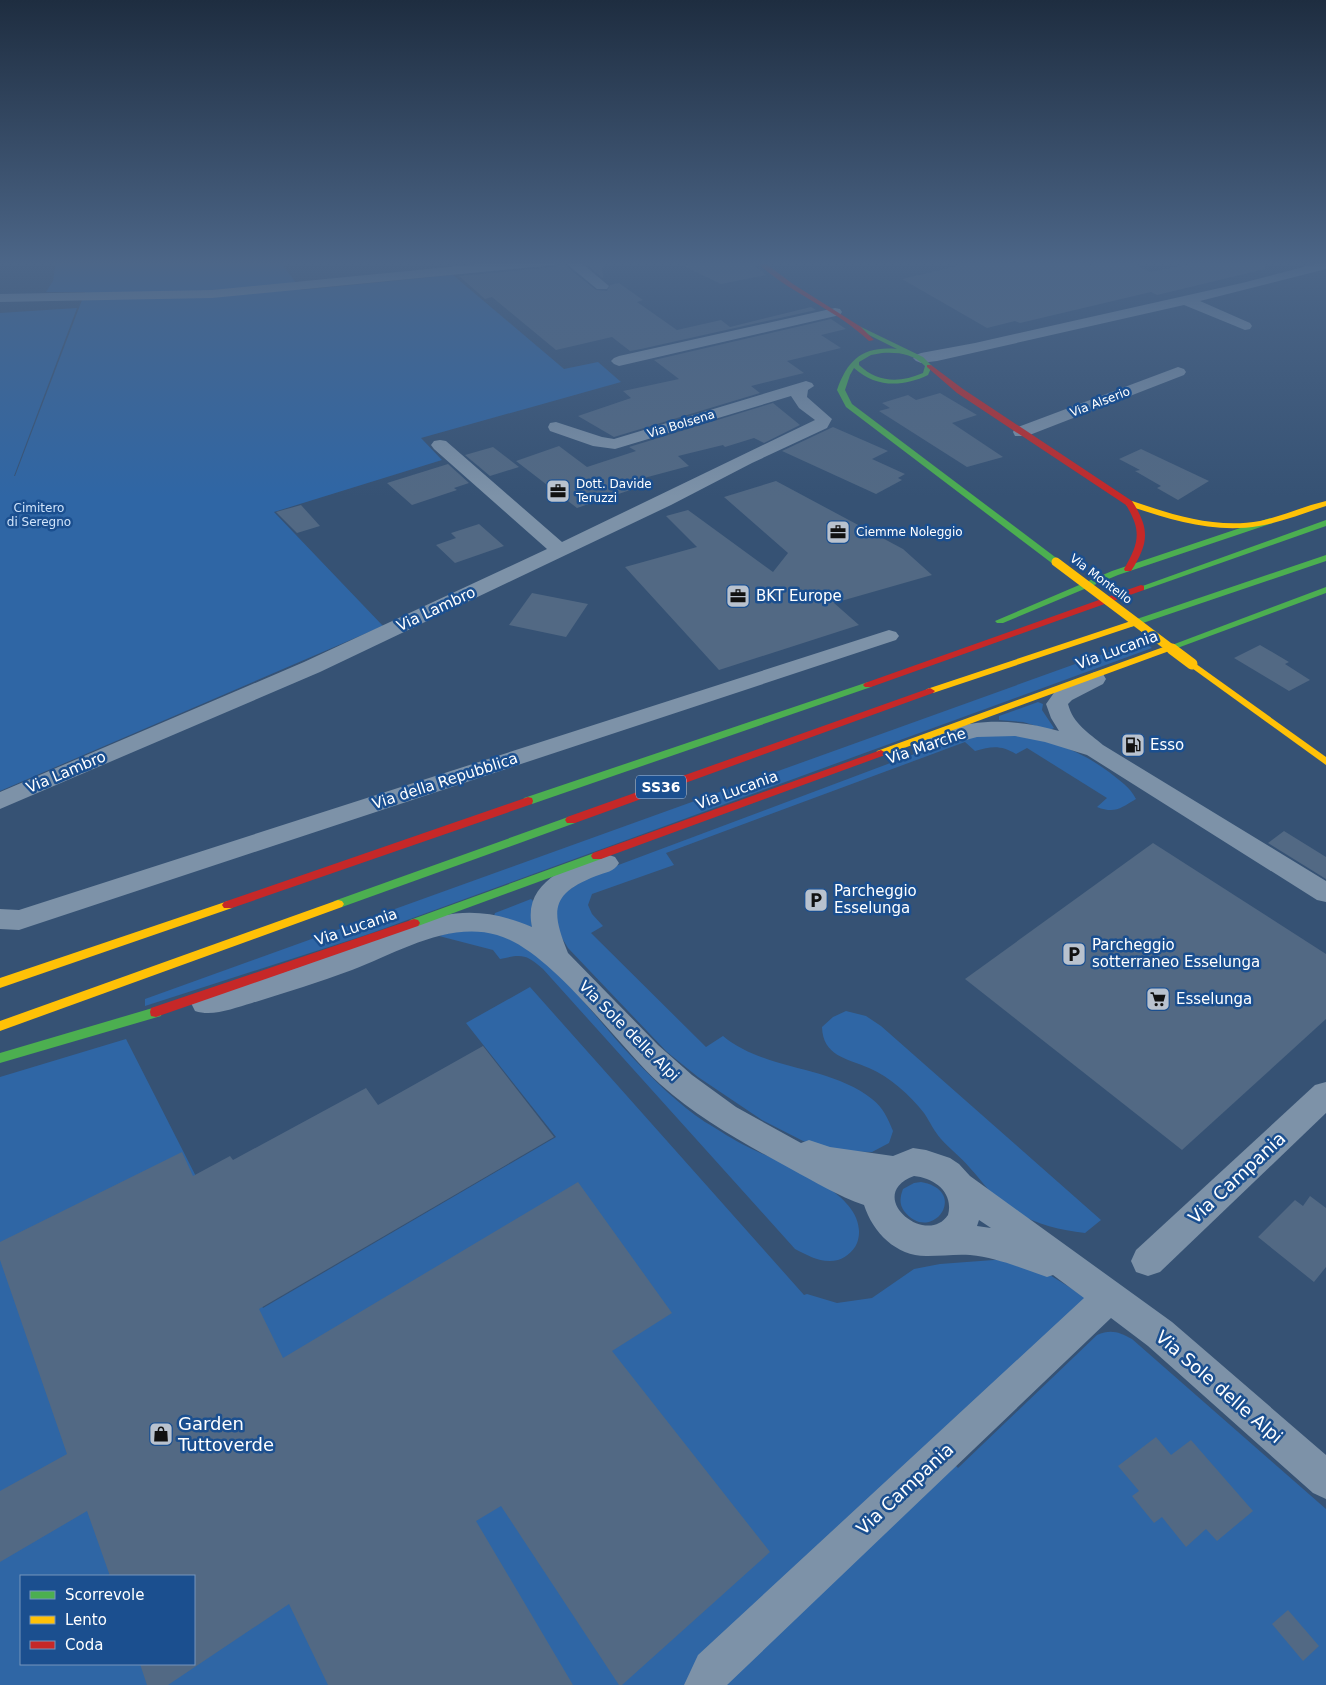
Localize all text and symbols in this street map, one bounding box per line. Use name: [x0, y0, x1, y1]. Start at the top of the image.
street label: Via Alserio: [1068, 384, 1132, 420]
street label: Via Bolsena: [646, 407, 716, 441]
place label: Dott. Davide Teruzzi: [575, 477, 652, 505]
office icon: Dott. Davide Teruzzi: [545, 478, 571, 504]
park label: Cimitero di Seregno: [7, 501, 71, 529]
office icon: Ciemme Noleggio: [825, 519, 851, 545]
place label: Ciemme Noleggio: [856, 525, 963, 539]
street label: Via Montello: [1067, 551, 1135, 607]
street label: Via Lambro: [394, 583, 478, 635]
office icon: BKT Europe: [725, 583, 751, 609]
place label: BKT Europe: [756, 587, 842, 605]
street label: Via Lucania: [1074, 627, 1160, 673]
street label: Via Marche: [884, 724, 968, 768]
fuel station icon: Esso: [1120, 732, 1146, 758]
place label: Esso: [1150, 736, 1184, 754]
street label: Via Lambro: [23, 747, 109, 797]
street label: Via della Repubblica: [370, 749, 520, 813]
street label: Via Lucania: [694, 767, 780, 813]
road number: SS36: [636, 776, 686, 799]
place label: Parcheggio Esselunga: [834, 882, 917, 917]
parking icon: Parcheggio Esselunga: [803, 887, 829, 913]
street label: Via Lucania: [312, 904, 400, 950]
place label: Parcheggio sotterraneo Esselunga: [1092, 936, 1260, 971]
parking icon: Parcheggio sotterraneo Esselunga: [1061, 941, 1087, 967]
street label: Via Sole delle Alpi: [575, 977, 683, 1085]
supermarket icon: Esselunga: [1145, 986, 1171, 1012]
place label: Esselunga: [1176, 990, 1252, 1008]
street label: Via Campania: [1184, 1127, 1289, 1228]
street label: Via Sole delle Alpi: [1152, 1326, 1287, 1447]
place label: Garden Tuttoverde: [177, 1413, 274, 1455]
shop icon: Garden Tuttoverde: [148, 1421, 174, 1447]
street label: Via Campania: [852, 1438, 957, 1539]
legend: [20, 1575, 195, 1665]
text: Scorrevole: [65, 1586, 144, 1604]
text: Lento: [65, 1611, 107, 1629]
text: Coda: [65, 1636, 103, 1654]

